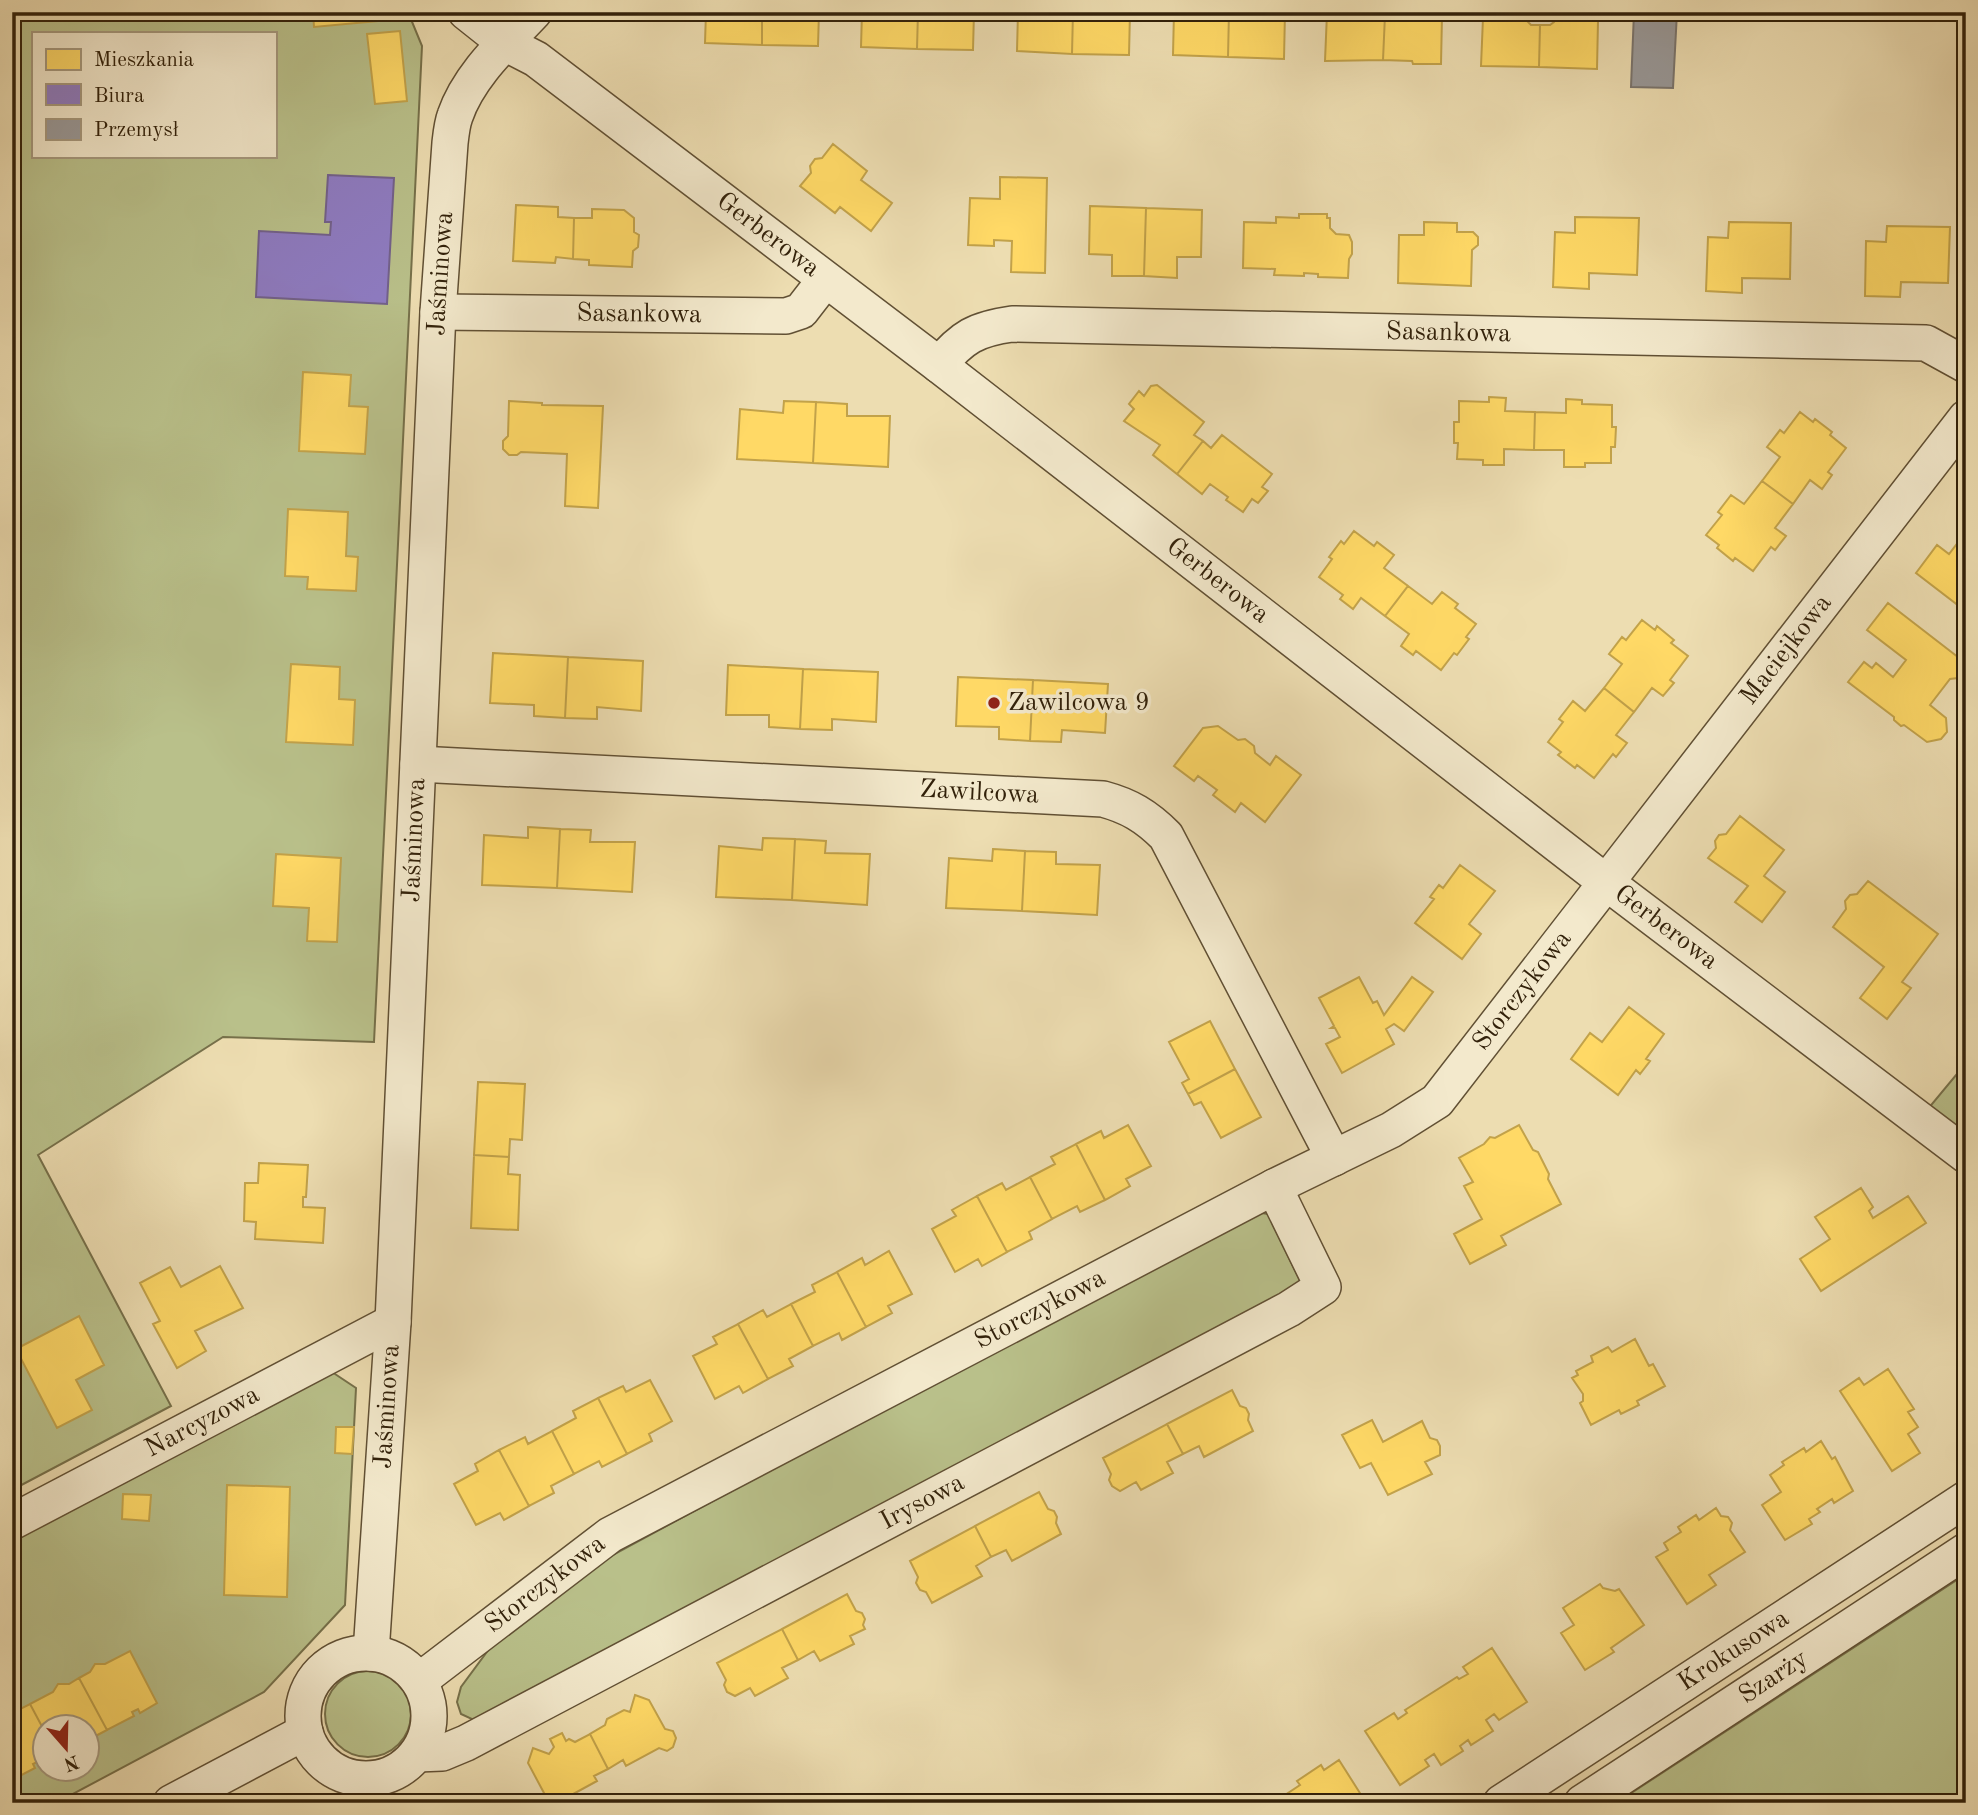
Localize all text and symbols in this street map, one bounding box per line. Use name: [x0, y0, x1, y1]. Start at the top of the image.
legend: [32, 32, 276, 158]
text: Mieszkania: [94, 50, 194, 71]
text: Biura: [94, 86, 144, 107]
text: Przemysł: [94, 120, 179, 141]
street label: Gerberowa: [712, 188, 825, 282]
street label: Jaśminowa: [424, 211, 458, 337]
street label: Sasankowa: [576, 301, 702, 328]
street label: Sasankowa: [1385, 319, 1511, 347]
street label: Gerberowa: [1161, 533, 1274, 629]
street label: Maciejkowa: [1736, 590, 1837, 710]
place label: Zawilcowa 9: [1008, 690, 1150, 716]
marker: Zawilcowa 9: [986, 695, 1002, 711]
street label: Jaśminowa: [399, 777, 430, 903]
street label: Zawilcowa: [919, 777, 1040, 809]
street label: Gerberowa: [1609, 880, 1723, 975]
street label: Storczykowa: [1468, 926, 1577, 1056]
street label: Storczykowa: [970, 1265, 1110, 1354]
street label: Jaśminowa: [370, 1343, 404, 1470]
street label: Narcyzowa: [141, 1381, 264, 1463]
street label: Irysowa: [876, 1470, 969, 1535]
street label: Storczykowa: [480, 1530, 610, 1638]
street label: Krokusowa: [1674, 1605, 1794, 1696]
street label: Szarży: [1734, 1645, 1813, 1709]
north arrow: [32, 1714, 102, 1784]
text: N: [60, 1750, 81, 1773]

